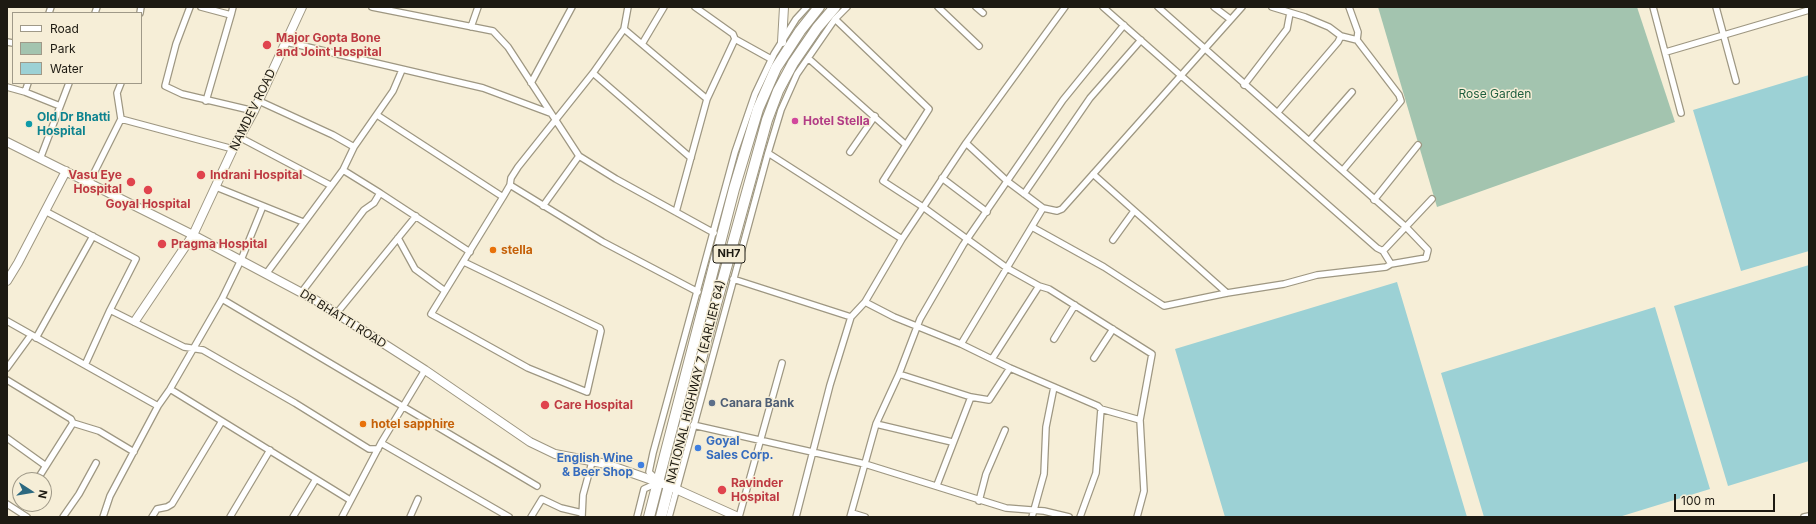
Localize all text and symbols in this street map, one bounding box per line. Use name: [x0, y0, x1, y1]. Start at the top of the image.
legend: [12, 12, 142, 84]
text: Road: [50, 21, 79, 36]
place label: Major Gopta Bone and Joint Hospital: [276, 31, 382, 59]
marker: Major Gopta Bone and Joint Hospital: [261, 39, 273, 51]
text: Park: [50, 41, 76, 56]
text: Water: [50, 61, 83, 76]
street label: NAMDEV ROAD: [227, 67, 279, 153]
park label: Rose Garden: [1459, 87, 1531, 101]
place label: Old Dr Bhatti Hospital: [37, 110, 110, 138]
place label: Hotel Stella: [803, 114, 870, 128]
marker: Hotel Stella: [790, 116, 800, 126]
marker: Old Dr Bhatti Hospital: [24, 119, 34, 129]
place label: Vasu Eye Hospital: [68, 168, 122, 196]
place label: Indrani Hospital: [210, 168, 302, 182]
marker: Indrani Hospital: [195, 169, 207, 181]
marker: Vasu Eye Hospital: [125, 176, 137, 188]
marker: Goyal Hospital: [142, 184, 154, 196]
place label: Goyal Hospital: [106, 197, 190, 211]
place label: Pragma Hospital: [171, 237, 267, 251]
marker: Pragma Hospital: [156, 238, 168, 250]
place label: stella: [501, 243, 533, 257]
marker: stella: [488, 245, 498, 255]
road number: NH7: [713, 245, 745, 263]
street label: NATIONAL HIGHWAY 7 (EARLIER 64): [664, 279, 728, 485]
street label: DR BHATTI ROAD: [297, 287, 389, 351]
place label: Canara Bank: [720, 396, 794, 410]
place label: Care Hospital: [554, 398, 633, 412]
marker: Canara Bank: [707, 398, 717, 408]
marker: Care Hospital: [539, 399, 551, 411]
place label: hotel sapphire: [371, 417, 455, 431]
marker: hotel sapphire: [358, 419, 368, 429]
place label: Goyal Sales Corp.: [706, 434, 774, 462]
marker: Goyal Sales Corp.: [693, 443, 703, 453]
place label: English Wine & Beer Shop: [557, 451, 633, 479]
marker: English Wine & Beer Shop: [636, 460, 646, 470]
north arrow: [12, 472, 52, 512]
place label: Ravinder Hospital: [731, 476, 783, 504]
marker: Ravinder Hospital: [716, 484, 728, 496]
scale bar: [1676, 486, 1777, 512]
text: N: [35, 489, 50, 500]
text: 100 m: [1681, 493, 1715, 508]

